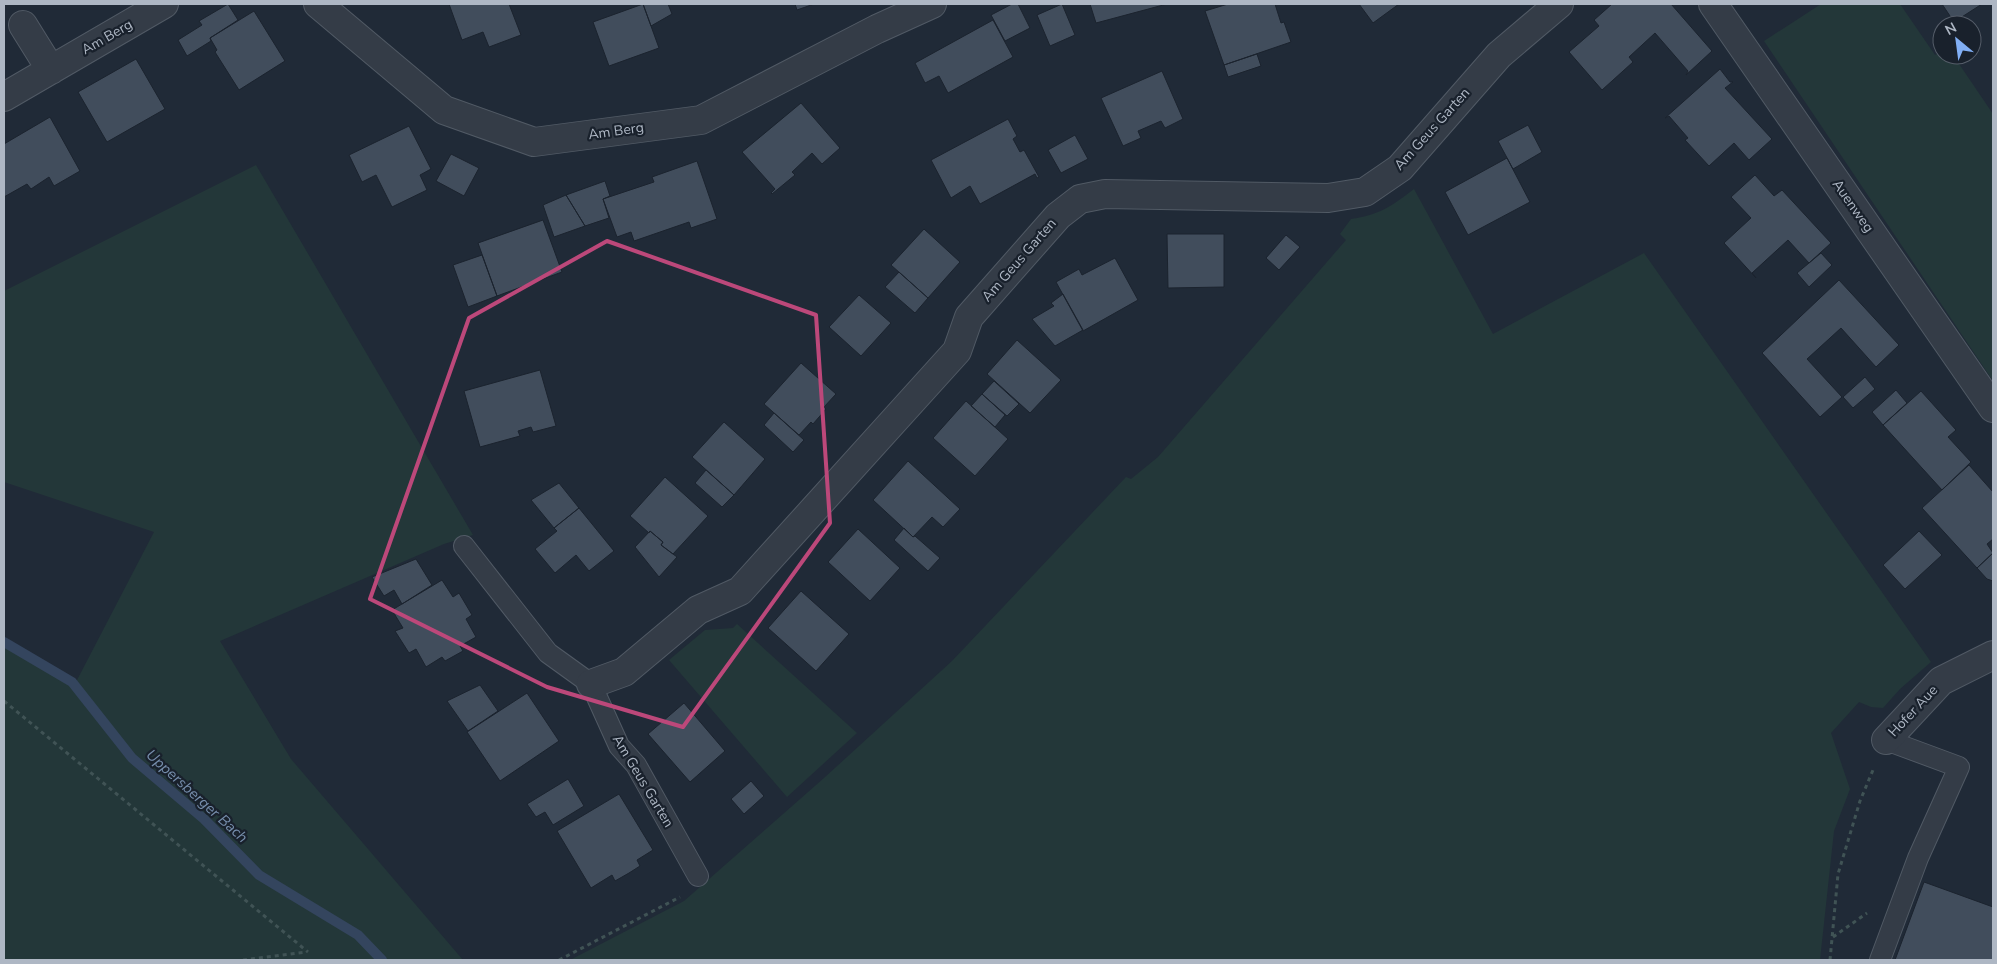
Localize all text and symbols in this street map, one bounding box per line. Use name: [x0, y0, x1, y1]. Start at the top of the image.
street label: Am Berg: [78, 15, 136, 59]
north arrow: [1932, 15, 1982, 65]
text: N: [1942, 18, 1960, 40]
street label: Am Geus Garten: [1390, 84, 1474, 174]
street label: Am Berg: [587, 118, 645, 144]
street label: Auenweg: [1828, 176, 1878, 236]
street label: Am Geus Garten: [977, 214, 1061, 306]
street label: Hofer Aue: [1884, 681, 1942, 741]
street label: Am Geus Garten: [608, 731, 678, 831]
water label: Uppersberger Bach: [142, 745, 252, 847]

